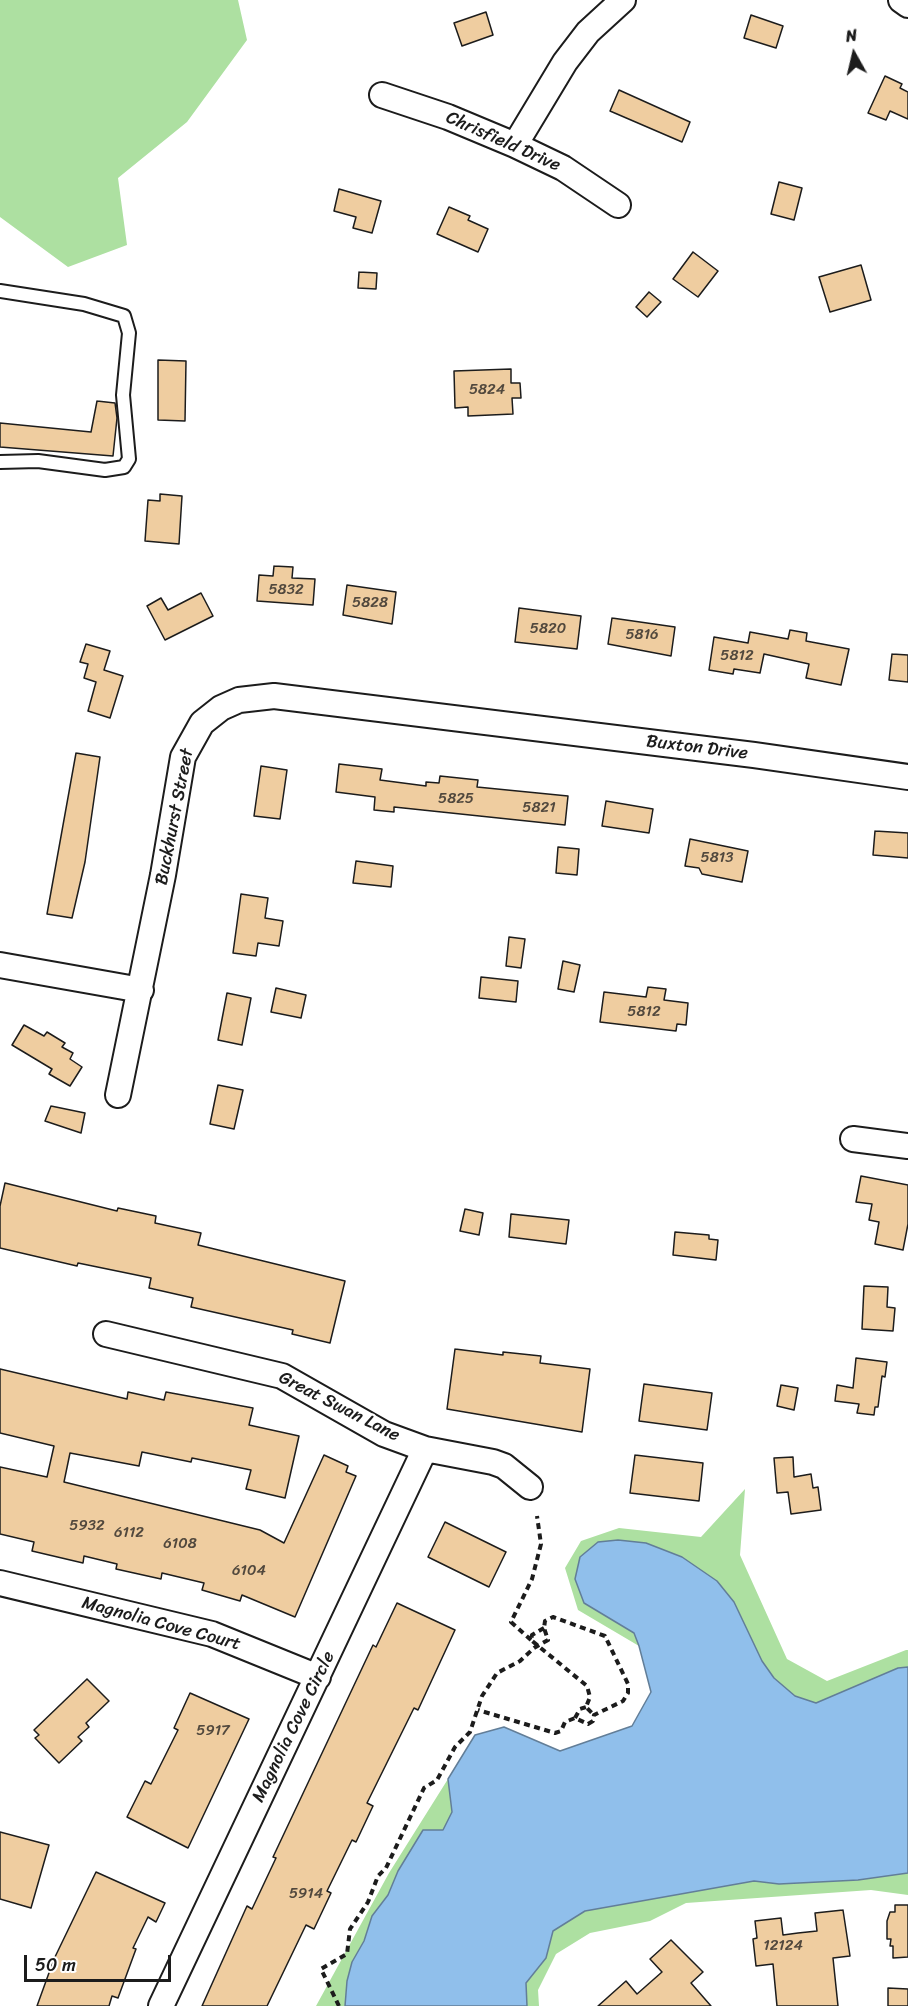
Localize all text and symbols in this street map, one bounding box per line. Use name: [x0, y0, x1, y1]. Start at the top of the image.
text: N: [844, 21, 859, 51]
north arrow: [824, 24, 884, 84]
street label: Chrisfield Drive: [442, 107, 564, 177]
house number: 5824: [469, 381, 505, 399]
house number: 5832: [268, 581, 304, 599]
house number: 5828: [352, 594, 388, 612]
house number: 5820: [530, 620, 566, 638]
house number: 5816: [625, 626, 659, 644]
house number: 5812: [720, 647, 754, 665]
street label: Buxton Drive: [645, 731, 749, 765]
street label: Buckhurst Street: [151, 747, 199, 887]
house number: 5825: [438, 790, 474, 808]
house number: 5821: [522, 799, 556, 817]
house number: 5813: [701, 849, 733, 867]
house number: 5812: [627, 1003, 661, 1021]
street label: Great Swan Lane: [275, 1367, 403, 1447]
house number: 5932: [69, 1517, 105, 1535]
house number: 6112: [114, 1524, 144, 1542]
house number: 6108: [163, 1535, 197, 1553]
house number: 6104: [232, 1562, 266, 1580]
street label: Magnolia Cove Court: [79, 1592, 243, 1656]
street label: Magnolia Cove Circle: [248, 1648, 340, 1806]
house number: 5917: [196, 1722, 230, 1740]
house number: 5914: [289, 1885, 323, 1903]
house number: 12124: [763, 1937, 803, 1955]
scale bar: [27, 1943, 174, 1981]
text: 50 m: [35, 1949, 76, 1981]

